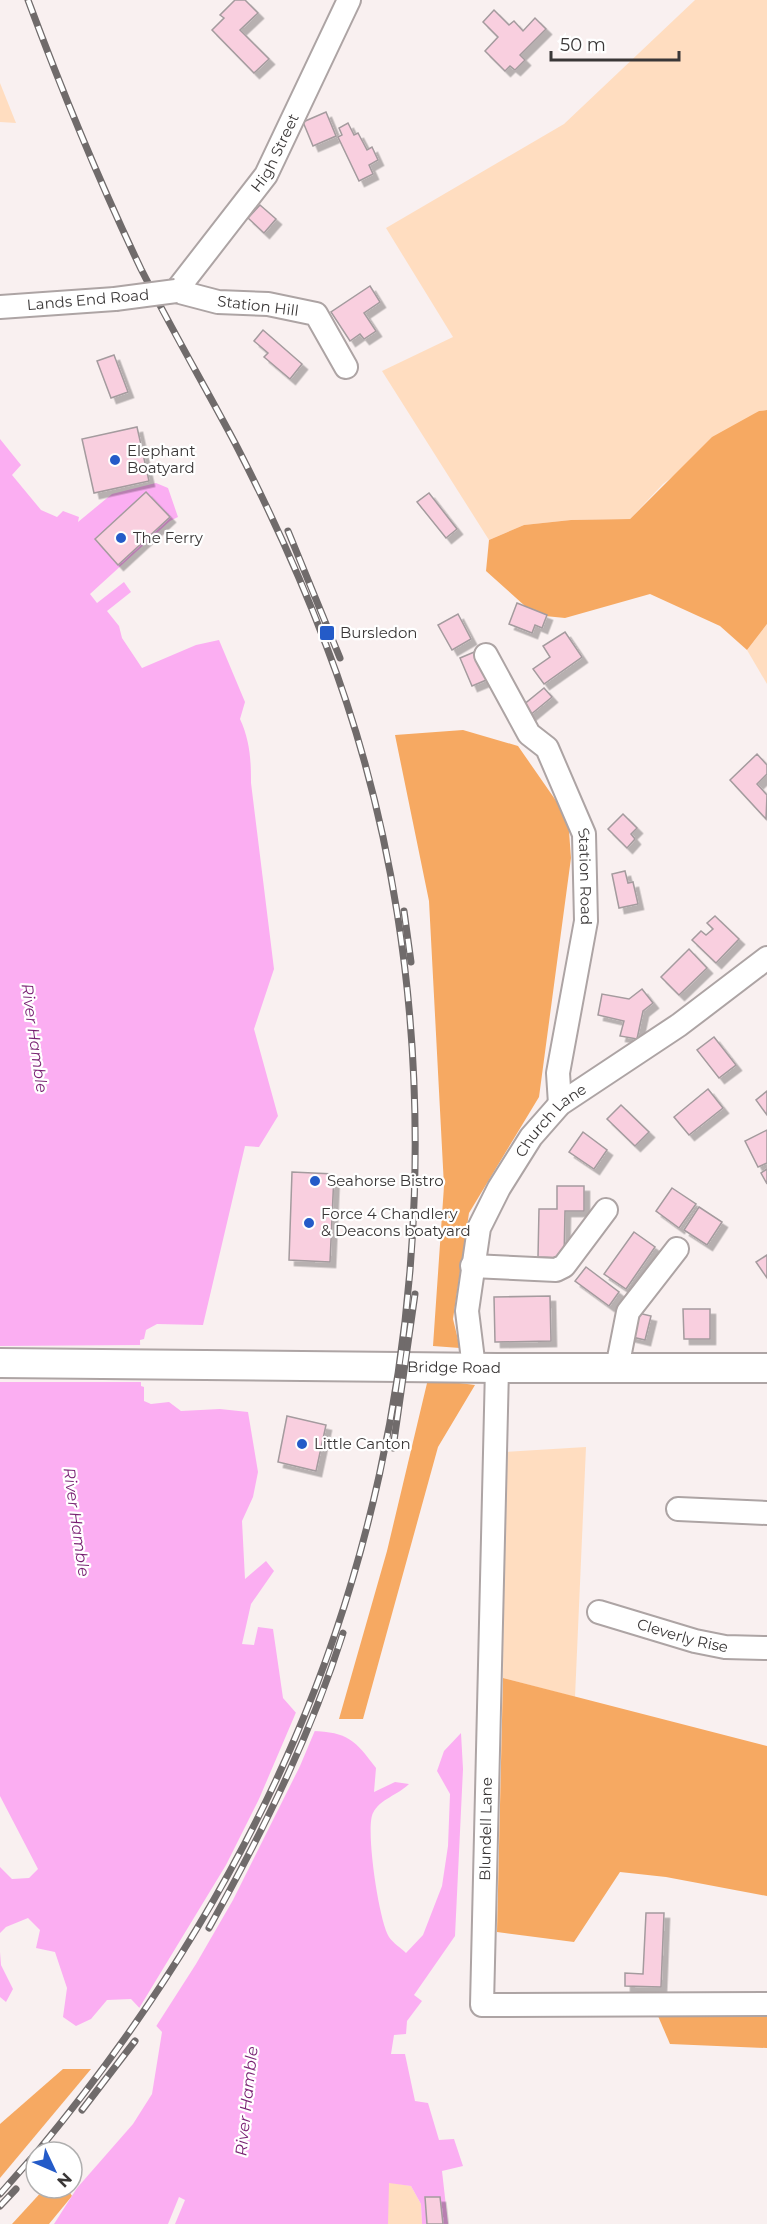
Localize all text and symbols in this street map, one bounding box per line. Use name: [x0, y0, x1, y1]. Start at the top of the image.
scale bar: [551, 24, 678, 62]
text: 50 m: [560, 34, 606, 56]
street label: High Street: [246, 110, 303, 196]
street label: Lands End Road: [26, 285, 150, 314]
street label: Station Hill: [216, 291, 300, 320]
place label: Elephant Boatyard: [127, 441, 196, 477]
marker: Elephant Boatyard: [108, 453, 122, 467]
place label: The Ferry: [133, 528, 204, 547]
marker: The Ferry: [114, 531, 128, 545]
place label: Bursledon: [340, 623, 418, 642]
marker: Bursledon: [318, 624, 336, 642]
street label: Station Road: [573, 825, 596, 925]
water label: River Hamble: [17, 982, 52, 1094]
street label: Church Lane: [511, 1079, 590, 1161]
place label: Seahorse Bistro: [327, 1171, 444, 1190]
marker: Seahorse Bistro: [308, 1174, 322, 1188]
place label: Force 4 Chandlery & Deacons boatyard: [321, 1204, 471, 1240]
marker: Force 4 Chandlery & Deacons boatyard: [302, 1216, 316, 1230]
street label: Bridge Road: [407, 1357, 501, 1377]
place label: Little Canton: [314, 1434, 411, 1453]
marker: Little Canton: [295, 1437, 309, 1451]
water label: River Hamble: [59, 1466, 94, 1578]
street label: Cleverly Rise: [635, 1614, 730, 1656]
street label: Blundell Lane: [475, 1777, 496, 1881]
water label: River Hamble: [231, 2045, 262, 2157]
north arrow: [24, 2140, 84, 2200]
text: N: [53, 2169, 76, 2191]

